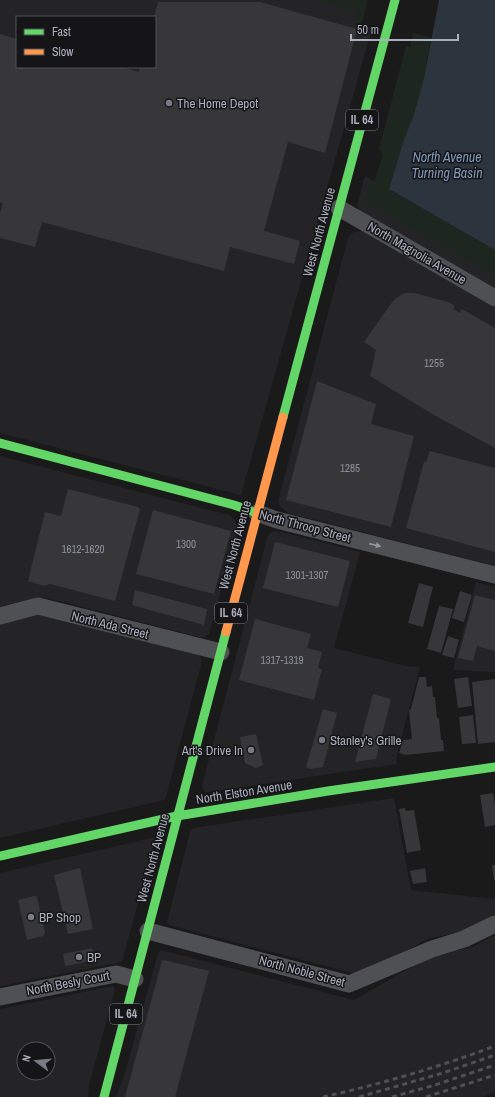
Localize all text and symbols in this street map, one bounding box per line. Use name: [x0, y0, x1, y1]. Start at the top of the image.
legend: [16, 16, 156, 68]
scale bar: [351, 16, 458, 42]
text: 50 m: [357, 22, 379, 38]
text: Fast: [52, 24, 71, 40]
text: Slow: [52, 44, 74, 60]
place label: The Home Depot: [177, 95, 258, 112]
marker: The Home Depot: [164, 98, 174, 108]
road number: IL 64: [346, 110, 378, 130]
water label: North Avenue Turning Basin: [411, 148, 483, 182]
street label: West North Avenue: [299, 186, 339, 278]
street label: North Magnolia Avenue: [365, 218, 469, 288]
house number: 1255: [424, 356, 444, 370]
house number: 1285: [340, 461, 360, 475]
street label: West North Avenue: [215, 499, 255, 591]
street label: North Throop Street: [257, 506, 353, 546]
house number: 1300: [176, 537, 196, 551]
house number: 1612-1620: [61, 542, 105, 556]
one-way arrow: [370, 542, 382, 548]
house number: 1301-1307: [285, 568, 329, 582]
road number: IL 64: [215, 603, 247, 623]
street label: North Ada Street: [70, 607, 150, 643]
house number: 1317-1319: [260, 653, 304, 667]
place label: Stanley's Grille: [330, 732, 401, 749]
marker: Stanley's Grille: [317, 735, 327, 745]
place label: Art's Drive In: [181, 742, 243, 759]
marker: Art's Drive In: [246, 745, 256, 755]
street label: North Elston Avenue: [195, 776, 293, 808]
street label: West North Avenue: [133, 812, 173, 904]
place label: BP Shop: [39, 909, 81, 926]
marker: BP Shop: [26, 912, 36, 922]
place label: BP: [87, 949, 101, 966]
street label: North Noble Street: [257, 951, 347, 991]
marker: BP: [74, 952, 84, 962]
street label: North Besly Court: [25, 967, 111, 999]
road number: IL 64: [110, 1004, 142, 1024]
north arrow: [16, 1041, 56, 1081]
text: N: [19, 1053, 34, 1063]

